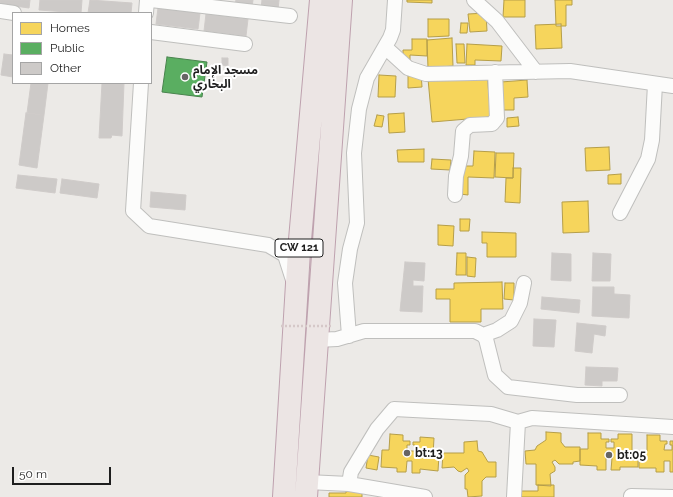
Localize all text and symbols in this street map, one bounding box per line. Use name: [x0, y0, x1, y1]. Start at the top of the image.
legend: [12, 12, 152, 84]
text: Homes: [50, 21, 90, 35]
text: Public: [50, 41, 84, 55]
text: Other: [50, 61, 81, 75]
place label: مسجد الإمام البخاري: [193, 63, 258, 91]
marker: مسجد الإمام البخاري: [180, 72, 190, 82]
road number: CW 121: [275, 239, 323, 257]
place label: bt:13: [415, 446, 443, 460]
marker: bt:13: [402, 448, 412, 458]
place label: bt:05: [617, 448, 646, 462]
marker: bt:05: [604, 450, 614, 460]
scale bar: [14, 459, 113, 485]
text: 50 m: [19, 467, 47, 481]

